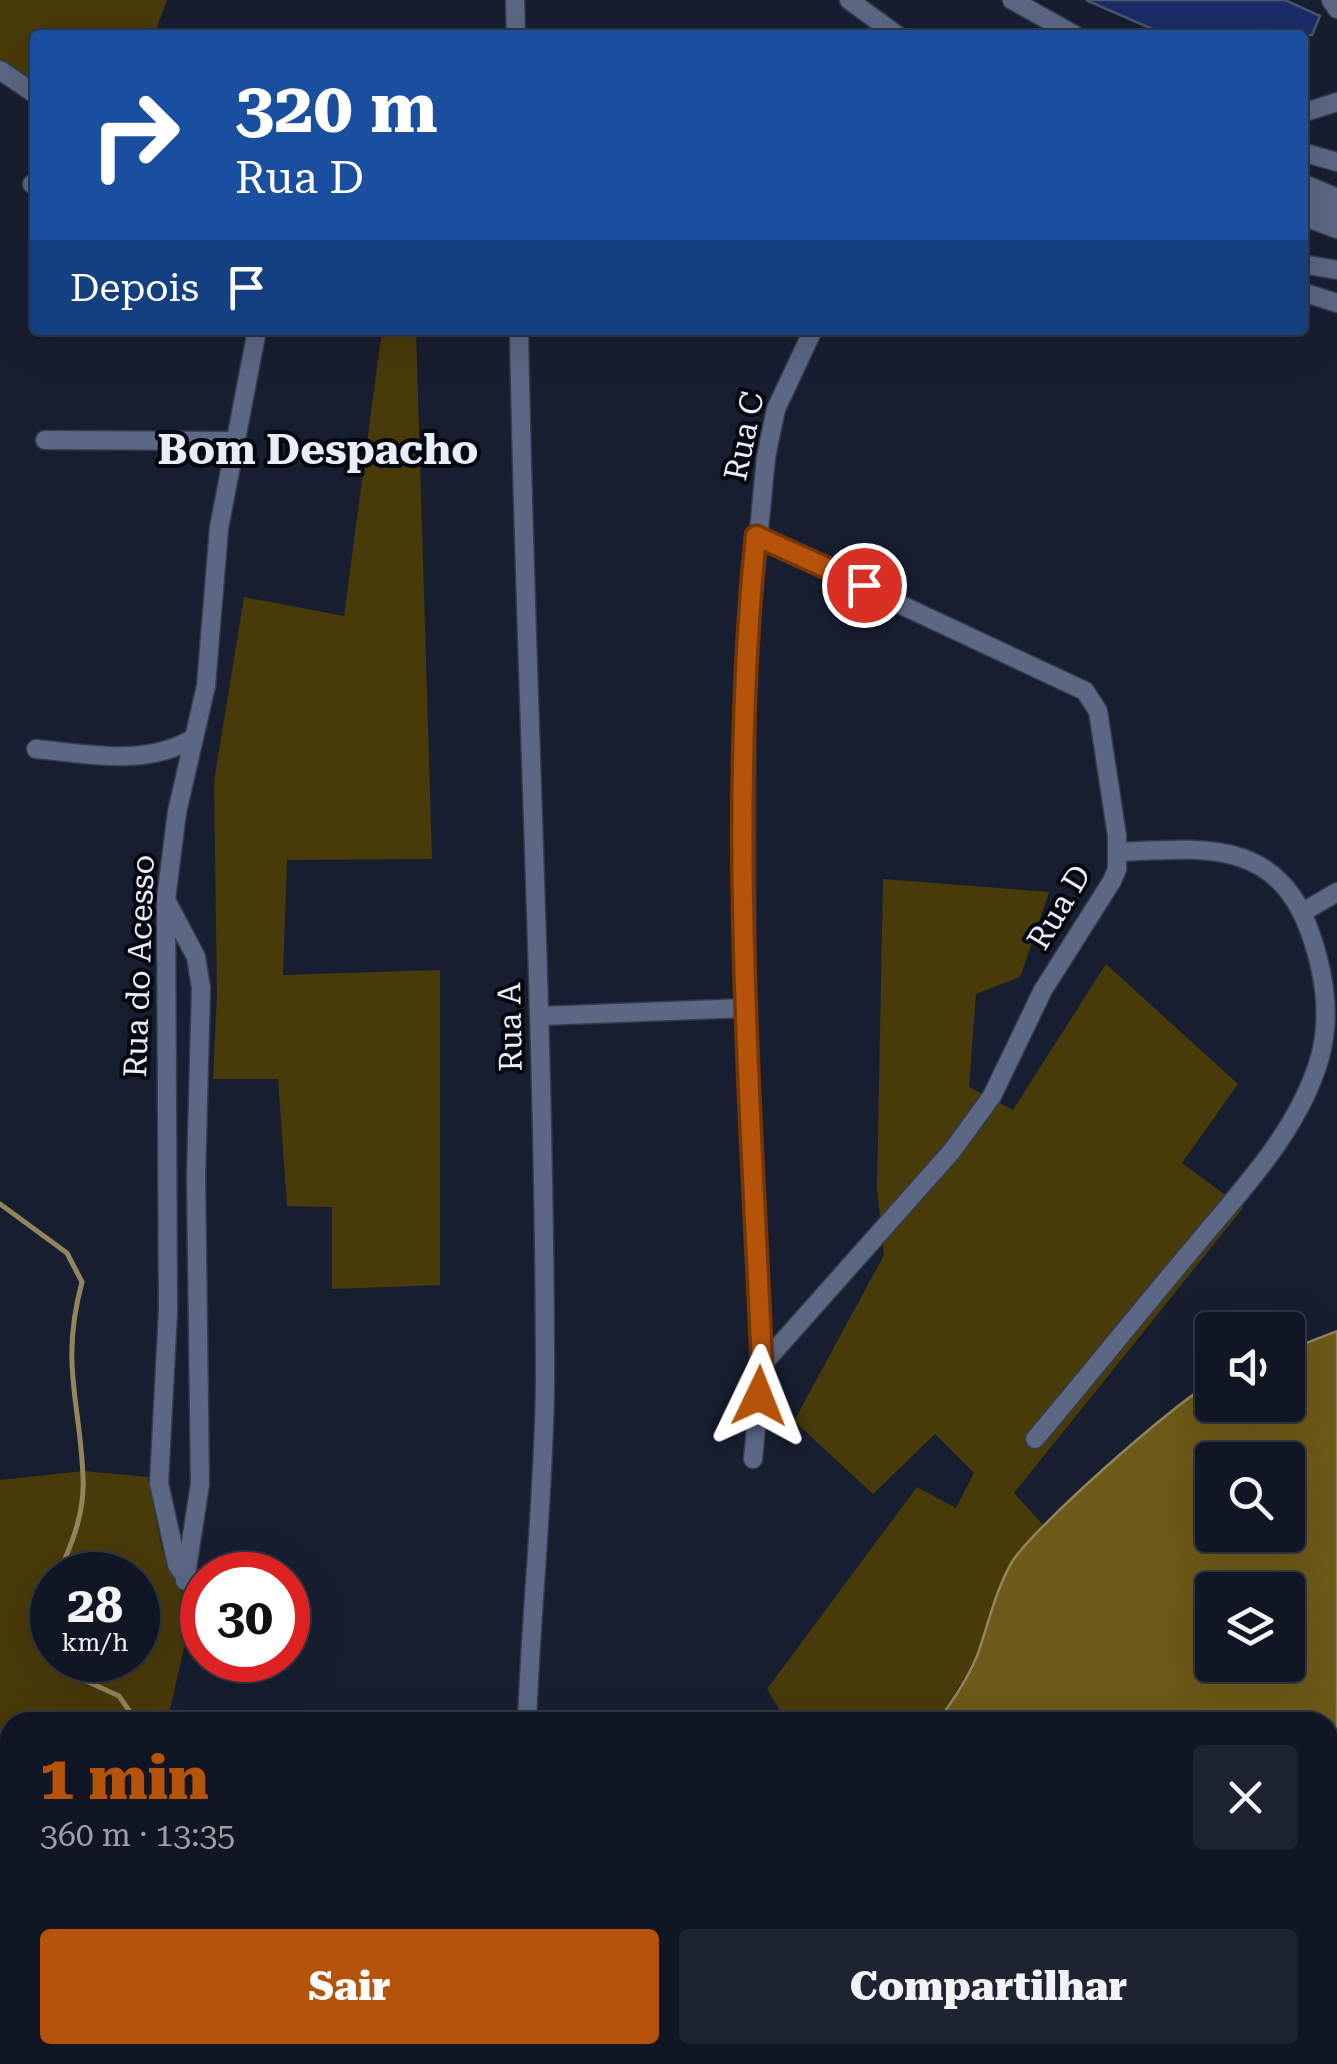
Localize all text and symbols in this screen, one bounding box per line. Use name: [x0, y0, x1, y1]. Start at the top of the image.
text: 320 m: [235, 67, 438, 149]
icon: right: [70, 70, 200, 200]
text: Rua D: [235, 151, 364, 204]
icon: arrive: [219, 260, 274, 315]
text: Depois: [70, 266, 199, 310]
street label: Rua C: [716, 388, 772, 484]
district label: Bom Despacho: [158, 425, 478, 474]
pin: [822, 543, 907, 628]
icon: arrive: [837, 558, 892, 613]
street label: Rua do Acesso: [116, 854, 162, 1078]
street label: Rua D: [1019, 858, 1099, 956]
street label: Rua A: [490, 981, 530, 1072]
map controls: [1195, 1312, 1305, 1682]
button: sound: [1195, 1312, 1305, 1422]
position arrow: [707, 1344, 811, 1448]
button: search: [1195, 1442, 1305, 1552]
speed limit sign: 30: [180, 1552, 310, 1682]
button: layers: [1195, 1572, 1305, 1682]
text: 28: [67, 1576, 123, 1634]
text: km/h: [62, 1628, 128, 1657]
text: 1 min: [40, 1743, 209, 1814]
button: close: [1193, 1745, 1298, 1850]
text: 360 m · 13:35: [40, 1816, 235, 1854]
button: Sair: [40, 1929, 659, 2044]
button: Compartilhar: [679, 1929, 1298, 2044]

